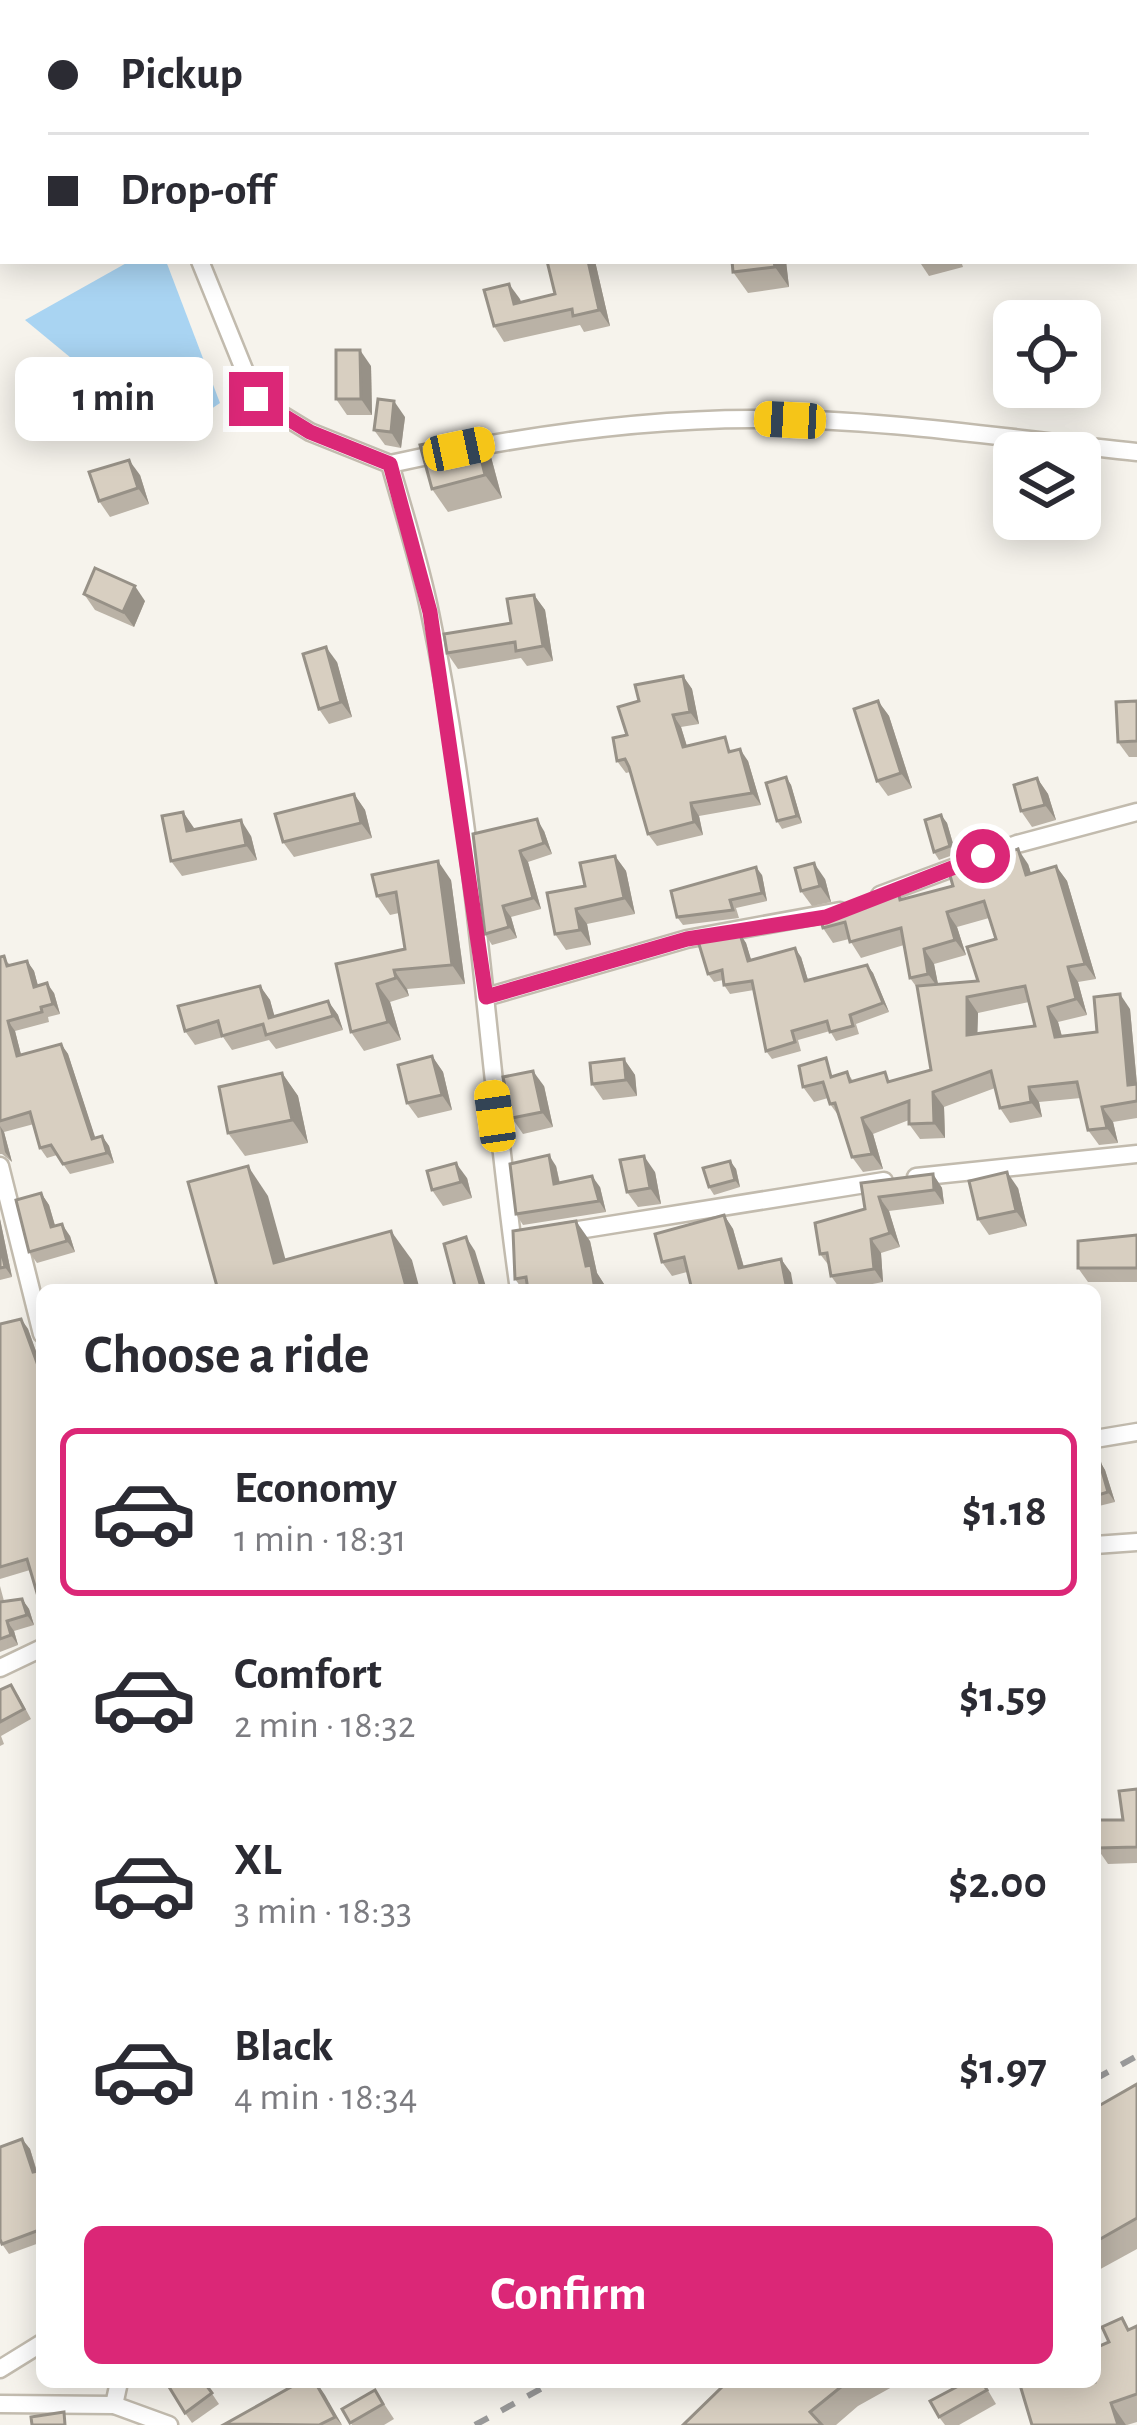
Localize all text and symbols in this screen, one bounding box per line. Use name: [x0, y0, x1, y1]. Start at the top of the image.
text: Pickup: [120, 52, 243, 97]
text: Drop-off: [120, 168, 275, 213]
map controls: [993, 300, 1101, 540]
button: locate: [993, 300, 1101, 408]
callout: 1 min: [16, 357, 214, 441]
route end: [229, 372, 283, 426]
text: 1 min: [73, 379, 155, 418]
car: [753, 400, 827, 440]
car: [420, 424, 498, 474]
button: layers: [993, 432, 1101, 540]
route start: [956, 829, 1010, 883]
car: [472, 1078, 518, 1154]
text: Choose a ride: [84, 1329, 370, 1383]
icon: car: [90, 1458, 198, 1566]
text: Economy: [234, 1466, 397, 1511]
text: $1.18: [962, 1489, 1047, 1534]
text: 1 min · 18:31: [234, 1520, 407, 1559]
icon: car: [90, 1644, 198, 1752]
text: Comfort: [234, 1652, 382, 1697]
text: $1.59: [959, 1675, 1047, 1720]
text: 2 min · 18:32: [234, 1706, 415, 1745]
icon: car: [90, 1830, 198, 1938]
text: XL: [234, 1838, 282, 1883]
text: $2.00: [948, 1861, 1047, 1906]
text: 3 min · 18:33: [234, 1892, 412, 1931]
icon: car: [90, 2016, 198, 2124]
text: Black: [234, 2024, 333, 2069]
text: $1.97: [959, 2047, 1047, 2092]
text: 4 min · 18:34: [234, 2078, 417, 2117]
button: Confirm: [84, 2226, 1053, 2364]

